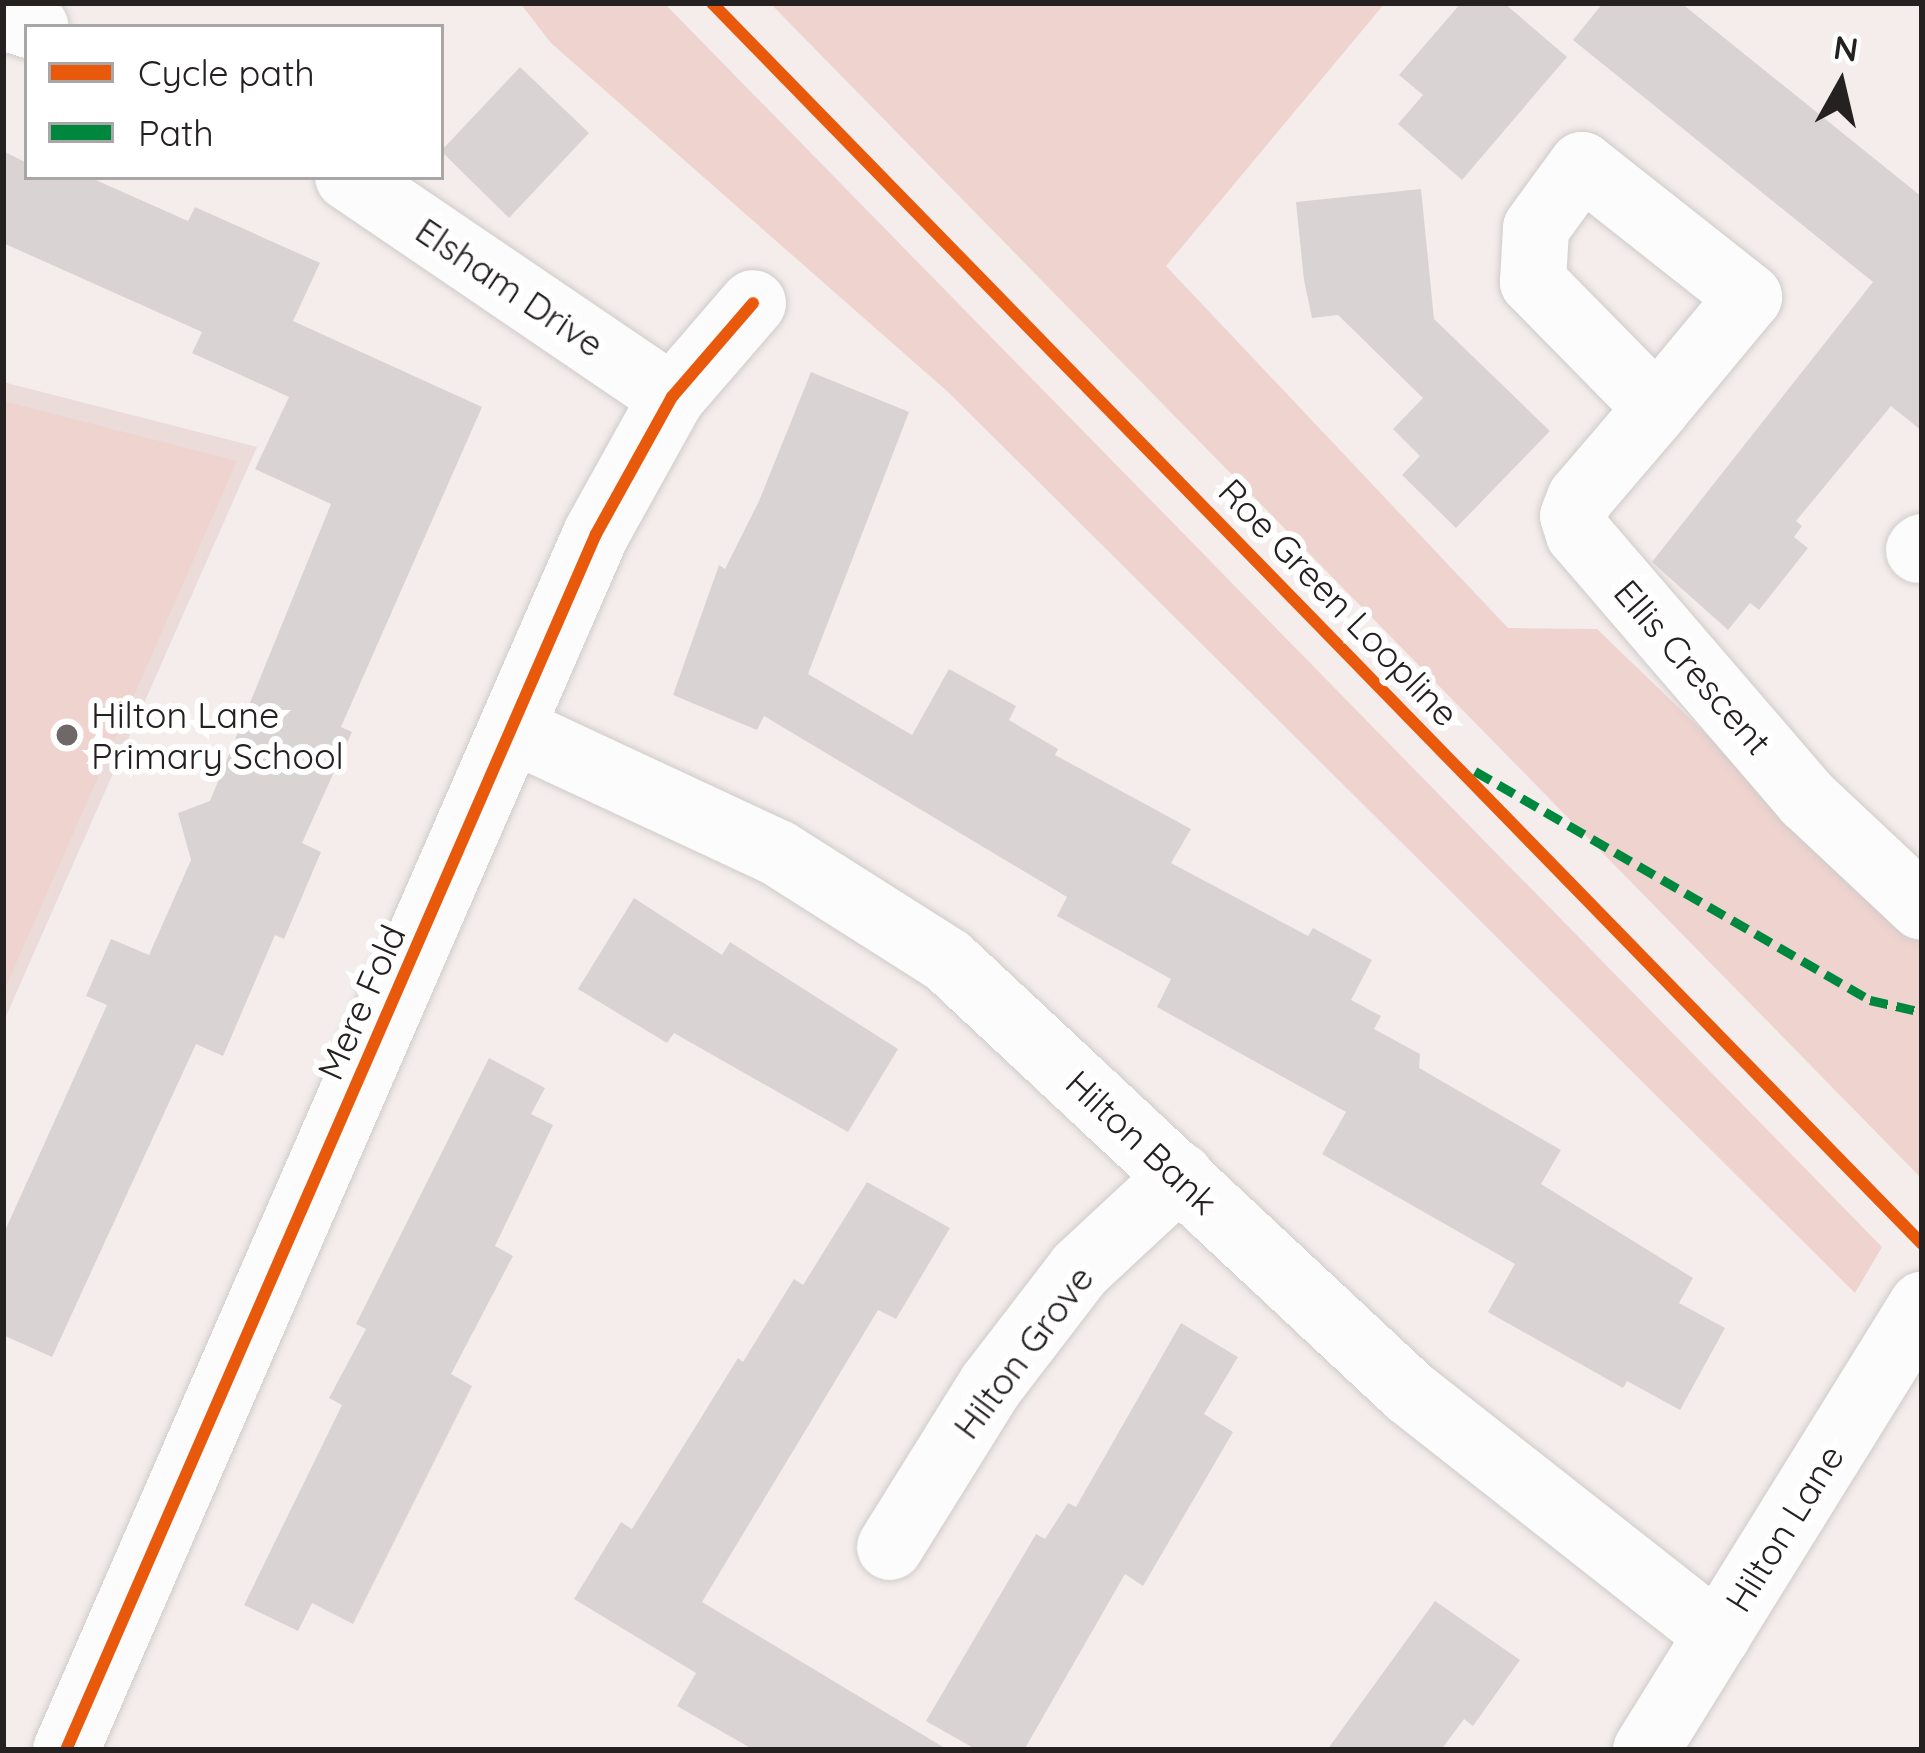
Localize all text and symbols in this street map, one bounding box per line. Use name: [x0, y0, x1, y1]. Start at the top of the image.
legend: [24, 24, 444, 180]
north arrow: [1781, 24, 1901, 144]
text: N: [1831, 26, 1861, 70]
text: Cycle path: [138, 50, 315, 95]
text: Path: [138, 110, 214, 155]
street label: Elsham Drive: [408, 208, 612, 366]
street label: Roe Green Loopline: [1210, 469, 1468, 735]
street label: Ellis Crescent: [1605, 571, 1781, 763]
place label: Hilton Lane Primary School: [91, 692, 344, 777]
marker: Hilton Lane Primary School: [54, 722, 80, 748]
street label: Mere Fold: [308, 918, 414, 1086]
street label: Hilton Bank: [1057, 1061, 1227, 1223]
street label: Hilton Grove: [944, 1257, 1102, 1447]
street label: Hilton Lane: [1716, 1437, 1852, 1619]

